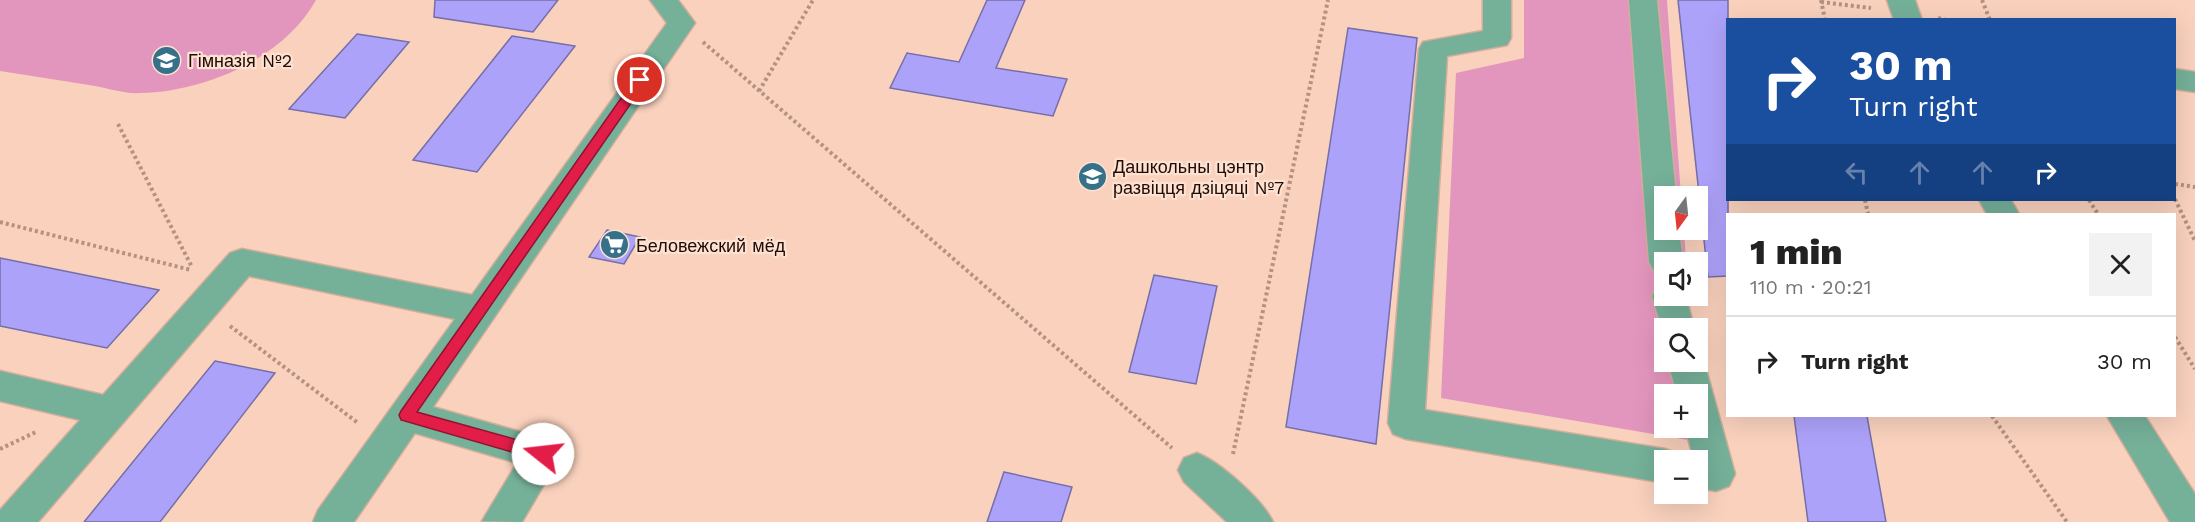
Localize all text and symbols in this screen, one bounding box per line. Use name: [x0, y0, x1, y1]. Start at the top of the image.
text: 30 m: [1849, 41, 1953, 90]
icon: right: [1750, 42, 1828, 120]
school or university icon: Гімназія №2: [151, 44, 183, 76]
place label: Гімназія №2: [188, 50, 292, 71]
pin: [614, 54, 665, 105]
icon: arrive: [623, 63, 656, 96]
text: Turn right: [1849, 91, 1978, 123]
place label: Дашкольны цэнтр развіцця дзіцяці №7: [1113, 156, 1284, 198]
icon: left: [1840, 156, 1873, 189]
icon: ahead: [1903, 156, 1936, 189]
icon: ahead: [1966, 156, 1999, 189]
icon: right: [2029, 156, 2062, 189]
school or university icon: Дашкольны цэнтр развіцця дзіцяці №7: [1076, 160, 1108, 192]
north arrow: [1654, 186, 1708, 240]
map controls: [1654, 186, 1708, 504]
supermarket icon: Беловежский мёд: [599, 229, 631, 261]
text: 1 min: [1750, 231, 1843, 273]
button: close: [2089, 233, 2152, 296]
place label: Беловежский мёд: [636, 235, 786, 256]
button: sound: [1654, 252, 1708, 306]
text: 110 m · 20:21: [1750, 275, 1872, 299]
button: search: [1654, 318, 1708, 372]
icon: right: [1750, 345, 1783, 378]
text: Turn right: [1801, 349, 1908, 374]
text: 30 m: [2097, 349, 2152, 374]
button: +: [1654, 384, 1708, 438]
position arrow: [511, 422, 575, 486]
button: −: [1654, 450, 1708, 504]

